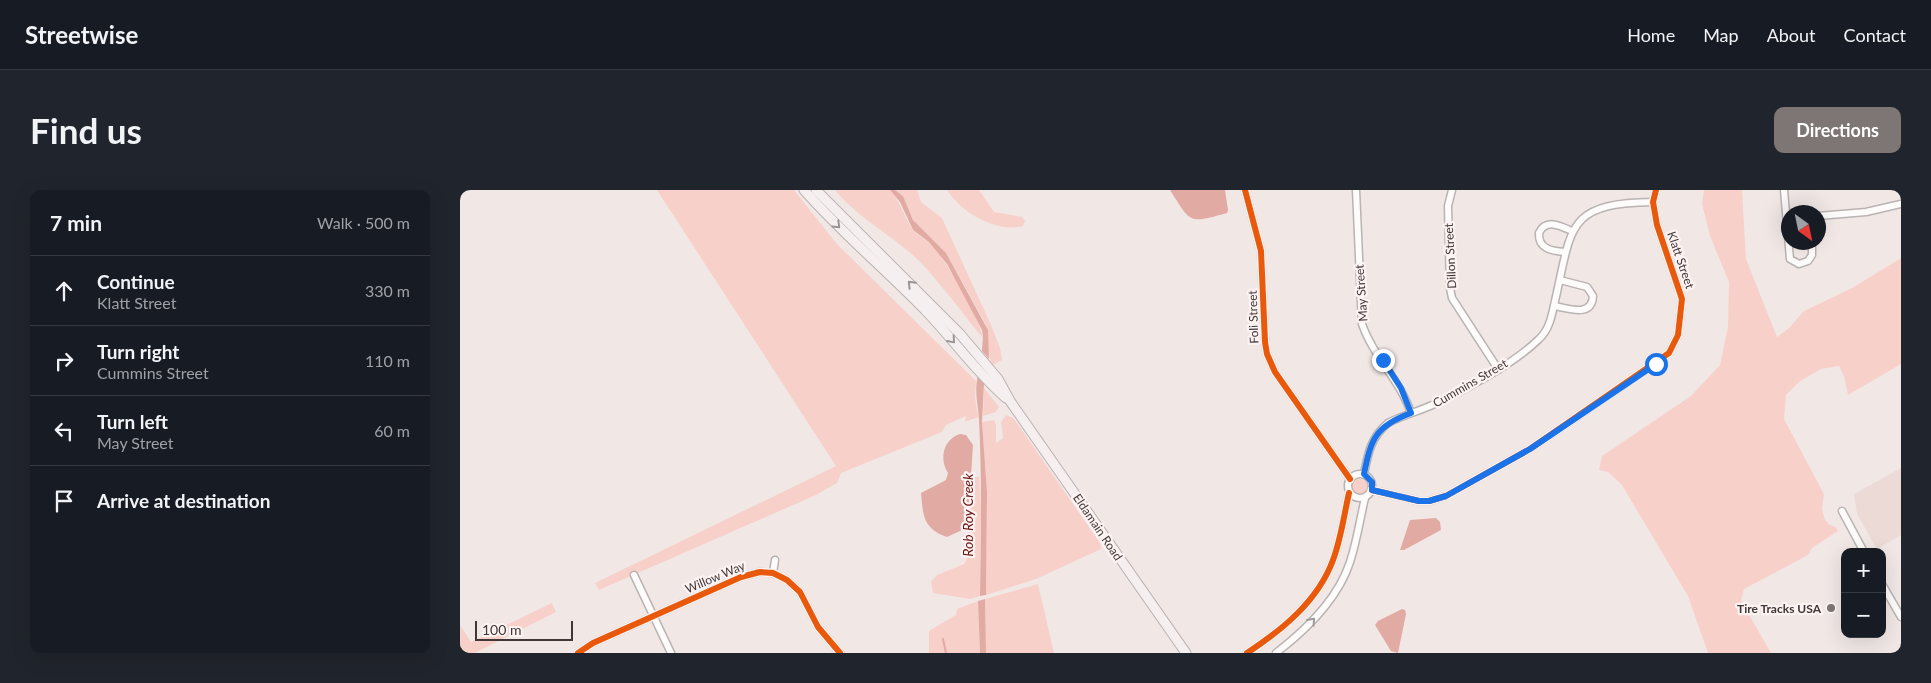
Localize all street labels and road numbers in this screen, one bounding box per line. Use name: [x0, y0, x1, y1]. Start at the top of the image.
street label: Dillon Street: [1441, 222, 1459, 289]
street label: Klatt Street: [1664, 229, 1698, 291]
street label: May Street: [1351, 263, 1370, 322]
street label: Foli Street: [1245, 289, 1261, 344]
street label: Cummins Street: [1430, 355, 1511, 410]
street label: Eldamain Road: [1070, 491, 1126, 563]
street label: Willow Way: [683, 557, 748, 596]

